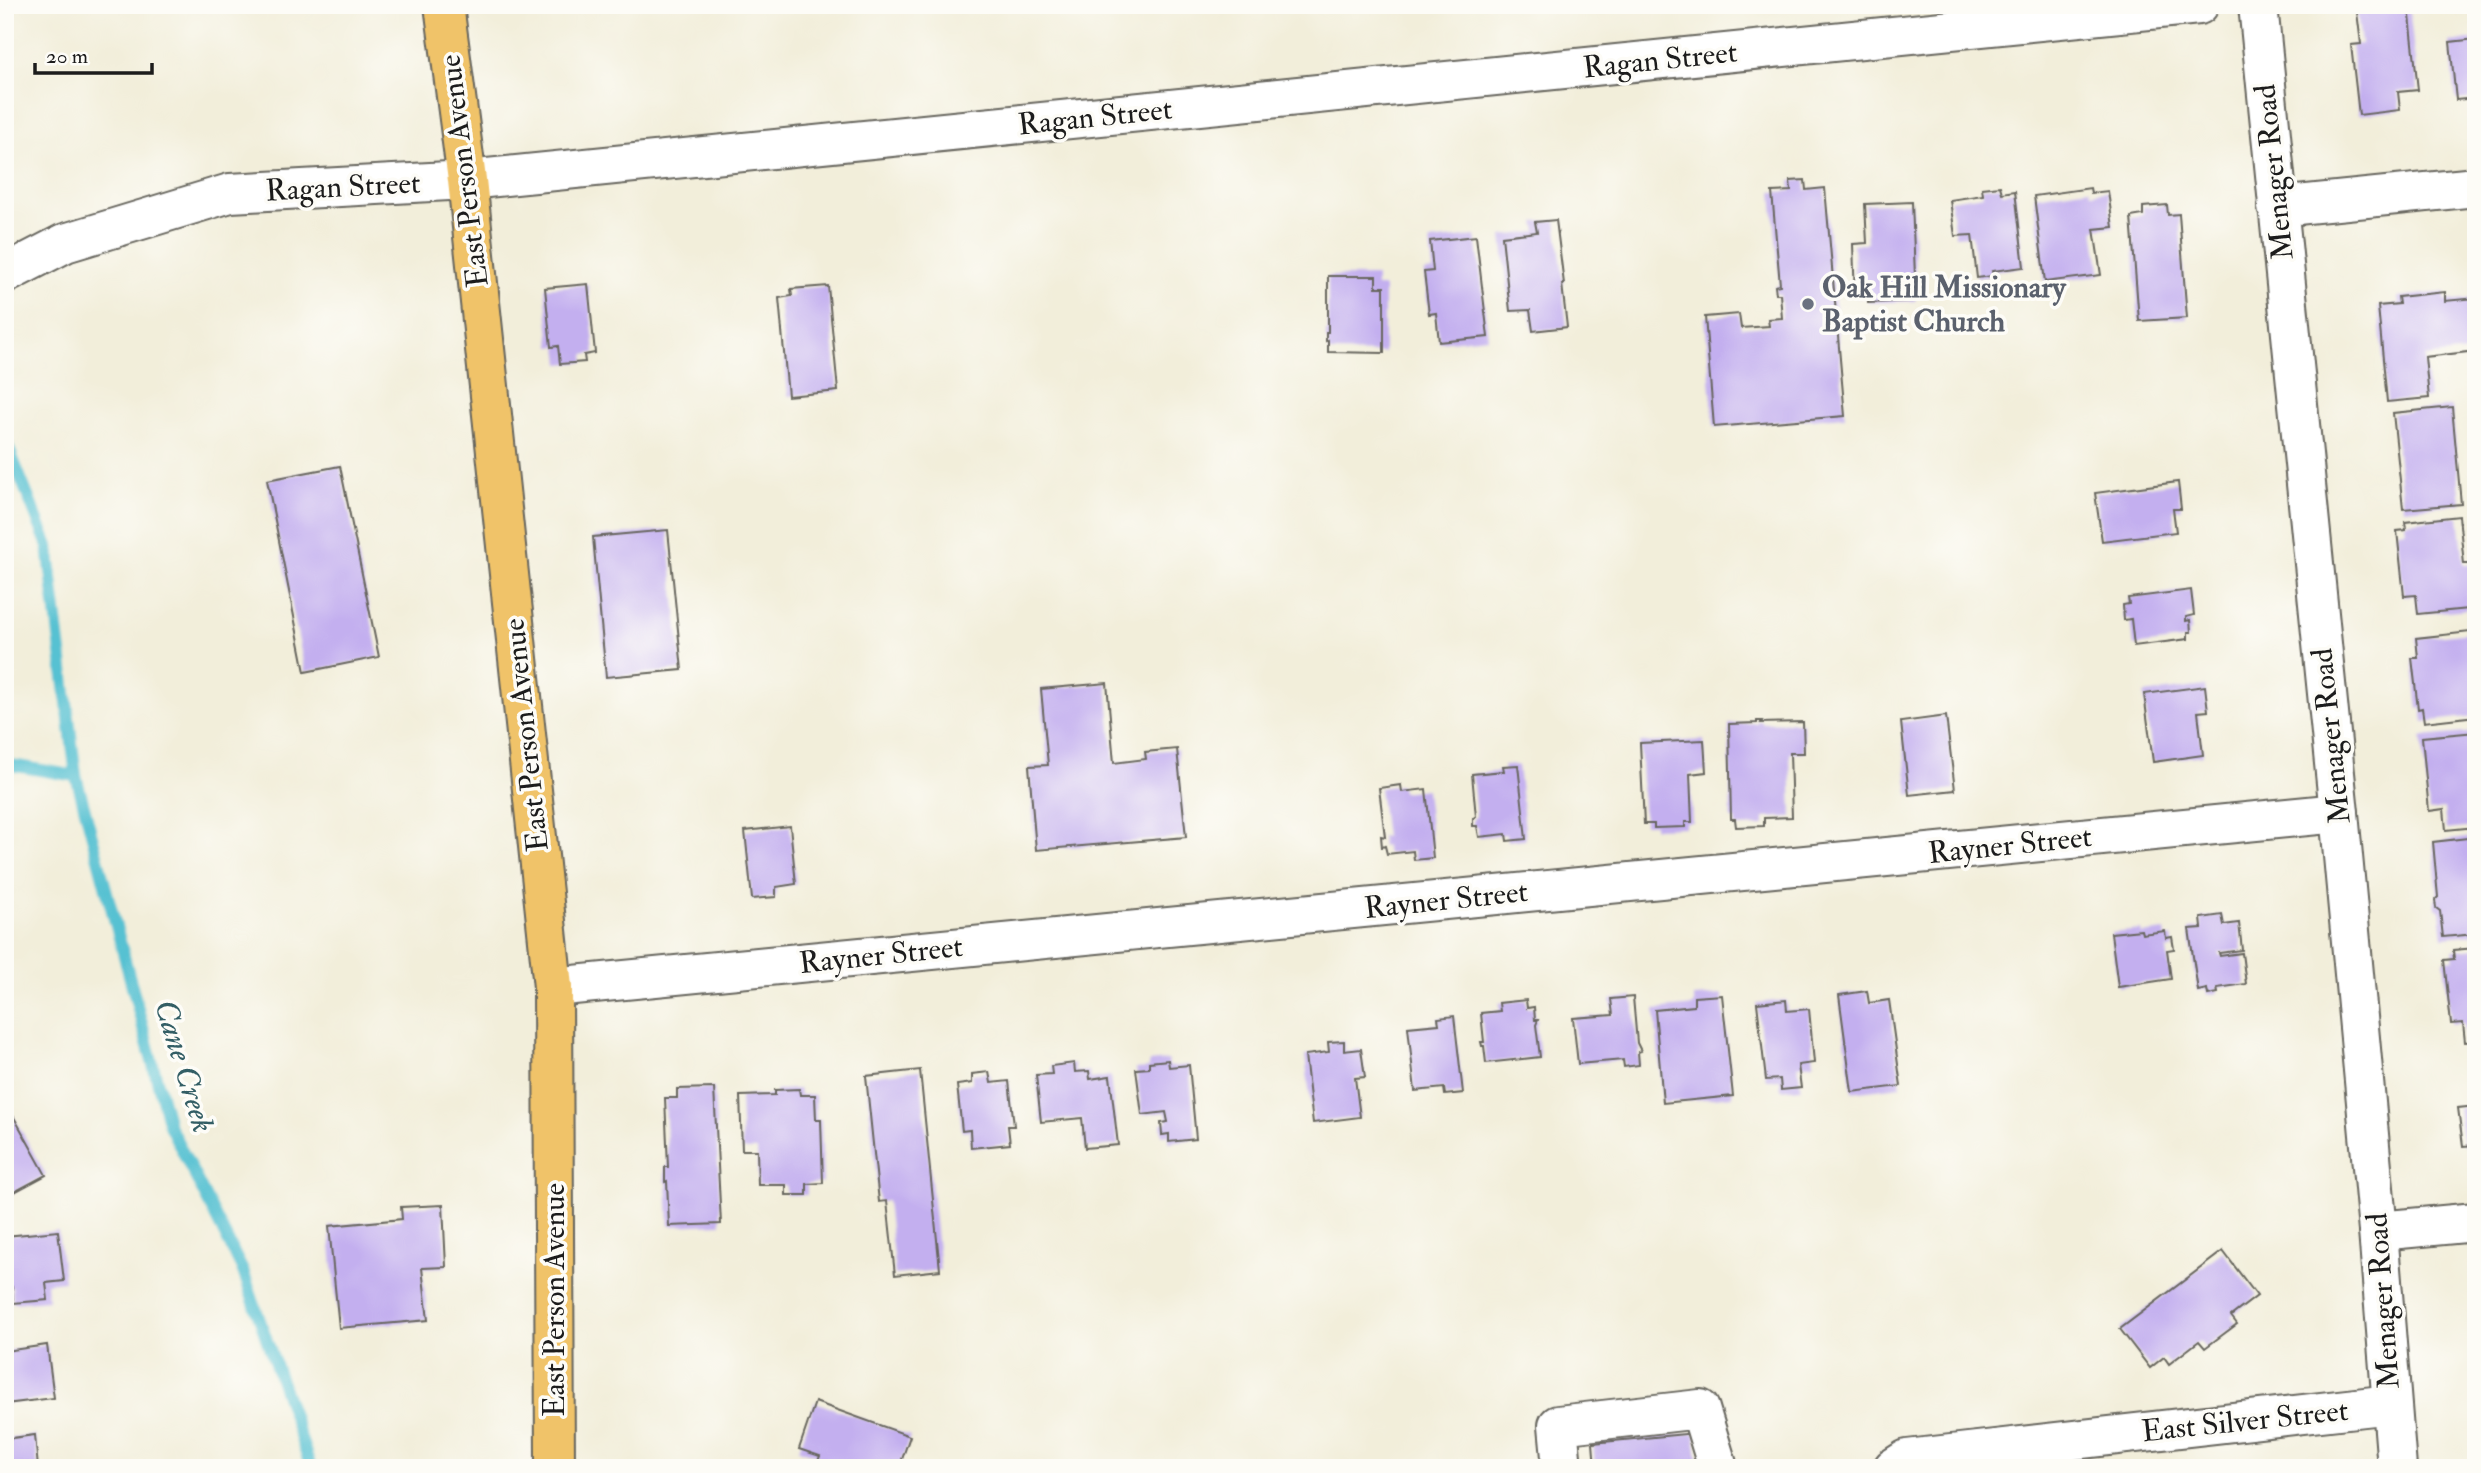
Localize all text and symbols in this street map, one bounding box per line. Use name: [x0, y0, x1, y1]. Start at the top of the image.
scale bar: [35, 32, 152, 76]
street label: Ragan Street: [1581, 33, 1739, 86]
text: 20 m: [46, 43, 88, 70]
street label: East Person Avenue: [431, 53, 497, 289]
street label: Menager Road: [2246, 82, 2302, 262]
street label: Ragan Street: [1016, 90, 1174, 143]
street label: Ragan Street: [265, 164, 422, 210]
place label: Oak Hill Missionary Baptist Church: [1822, 269, 2068, 340]
marker: Oak Hill Missionary Baptist Church: [1800, 296, 1816, 312]
street label: East Person Avenue: [495, 617, 557, 853]
street label: Menager Road: [2303, 646, 2359, 826]
street label: Rayner Street: [1926, 818, 2094, 872]
street label: Rayner Street: [1362, 873, 1530, 927]
street label: Rayner Street: [797, 928, 965, 982]
water label: Cane Creek: [145, 995, 223, 1137]
street label: East Person Avenue: [536, 1183, 573, 1417]
street label: Menager Road: [2358, 1212, 2408, 1390]
street label: East Silver Street: [2140, 1392, 2350, 1450]

